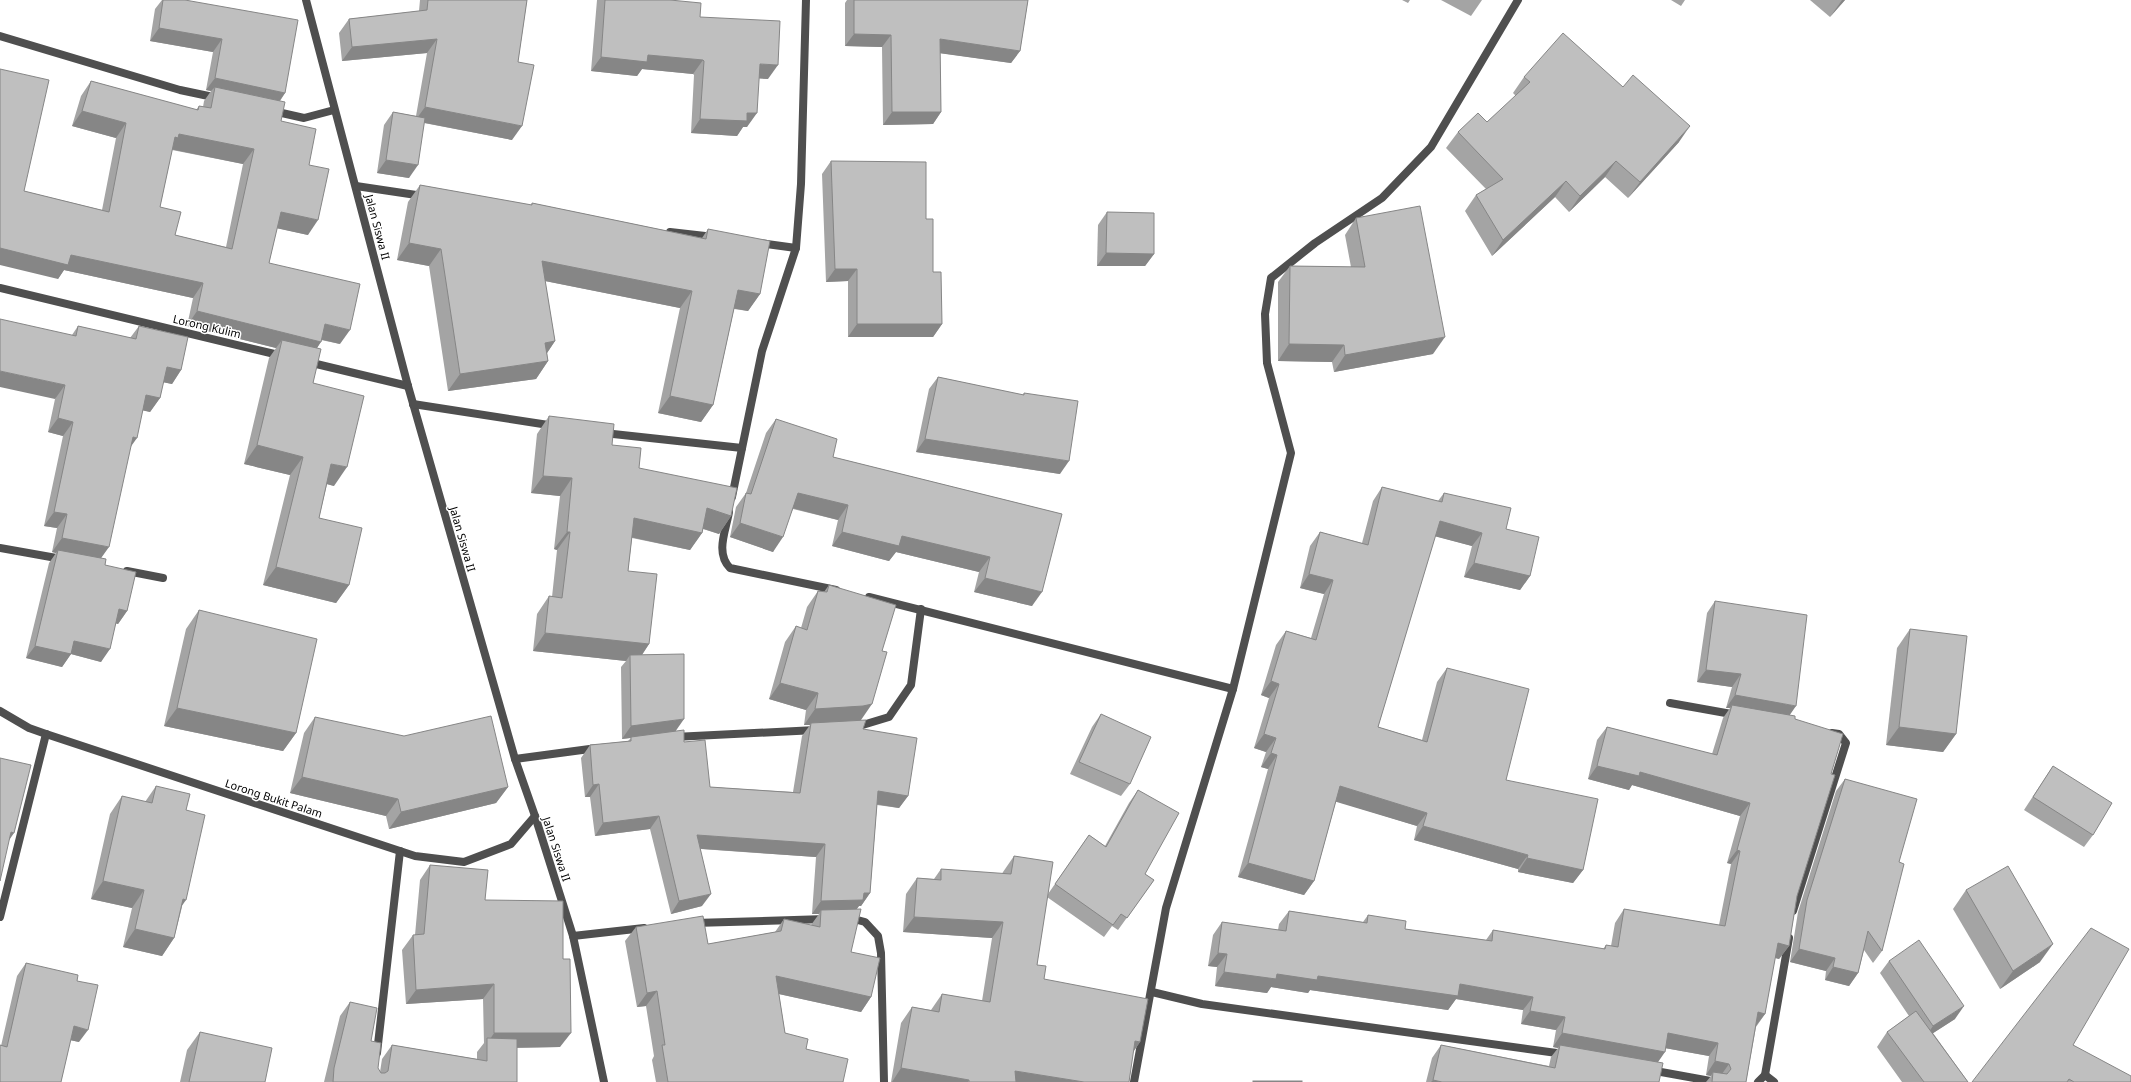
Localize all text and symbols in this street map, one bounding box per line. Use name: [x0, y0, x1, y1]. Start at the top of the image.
street label: Jalan Siswa II: [362, 192, 394, 262]
street label: Lorong Kulim: [172, 311, 242, 341]
street label: Jalan Siswa II: [446, 504, 480, 574]
street label: Lorong Bukit Palam: [223, 775, 325, 821]
street label: Jalan Siswa II: [539, 814, 575, 883]

